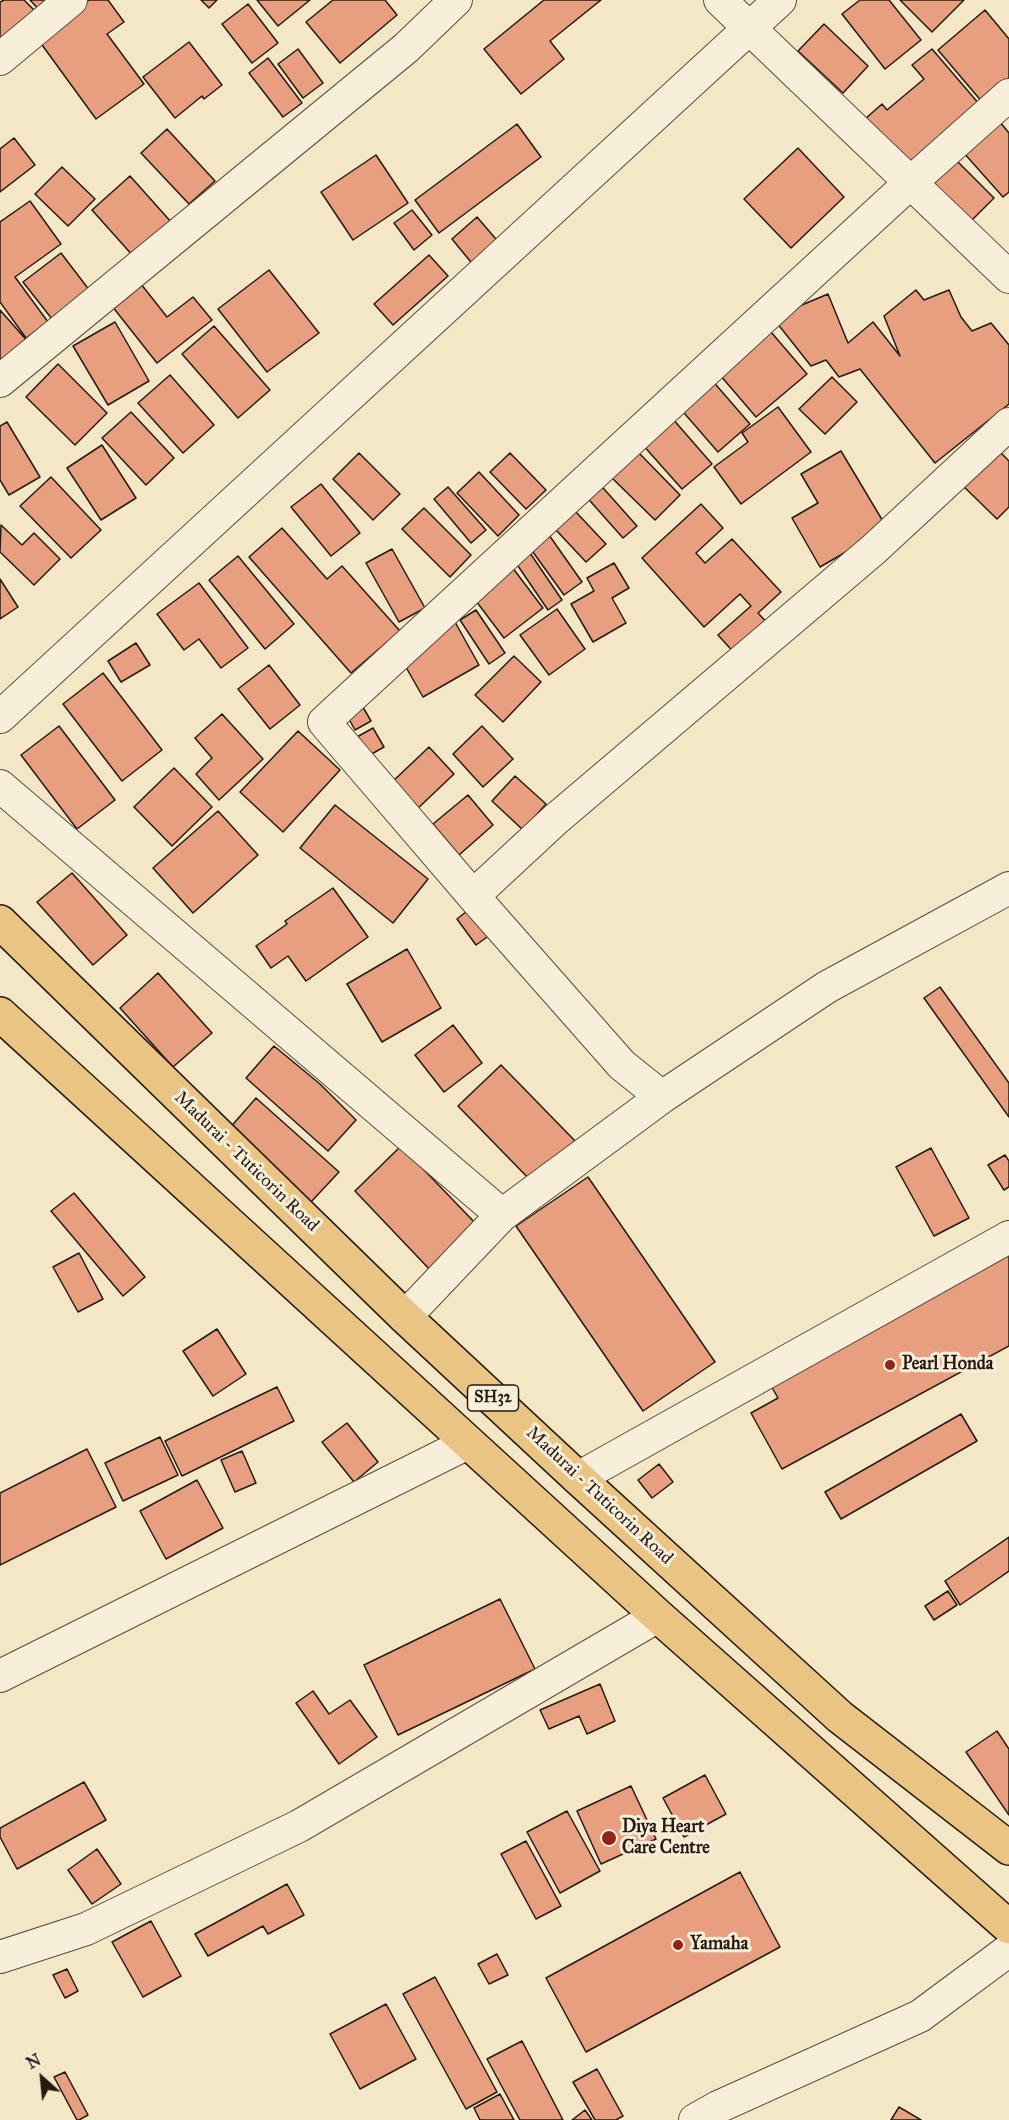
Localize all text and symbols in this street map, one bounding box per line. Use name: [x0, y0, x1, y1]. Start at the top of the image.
street label: Madurai - Tuticorin Road: [169, 1087, 323, 1237]
place label: Pearl Honda: [902, 1354, 993, 1376]
marker: Pearl Honda: [883, 1358, 897, 1372]
road number: SH32: [468, 1385, 518, 1411]
street label: Madurai - Tuticorin Road: [521, 1422, 677, 1570]
place label: Diya Heart Care Centre: [622, 1817, 710, 1860]
marker: Diya Heart Care Centre: [600, 1829, 618, 1847]
place label: Yamaha: [690, 1934, 748, 1956]
marker: Yamaha: [671, 1938, 685, 1952]
north arrow: [12, 2048, 72, 2108]
text: N: [23, 2050, 44, 2073]

